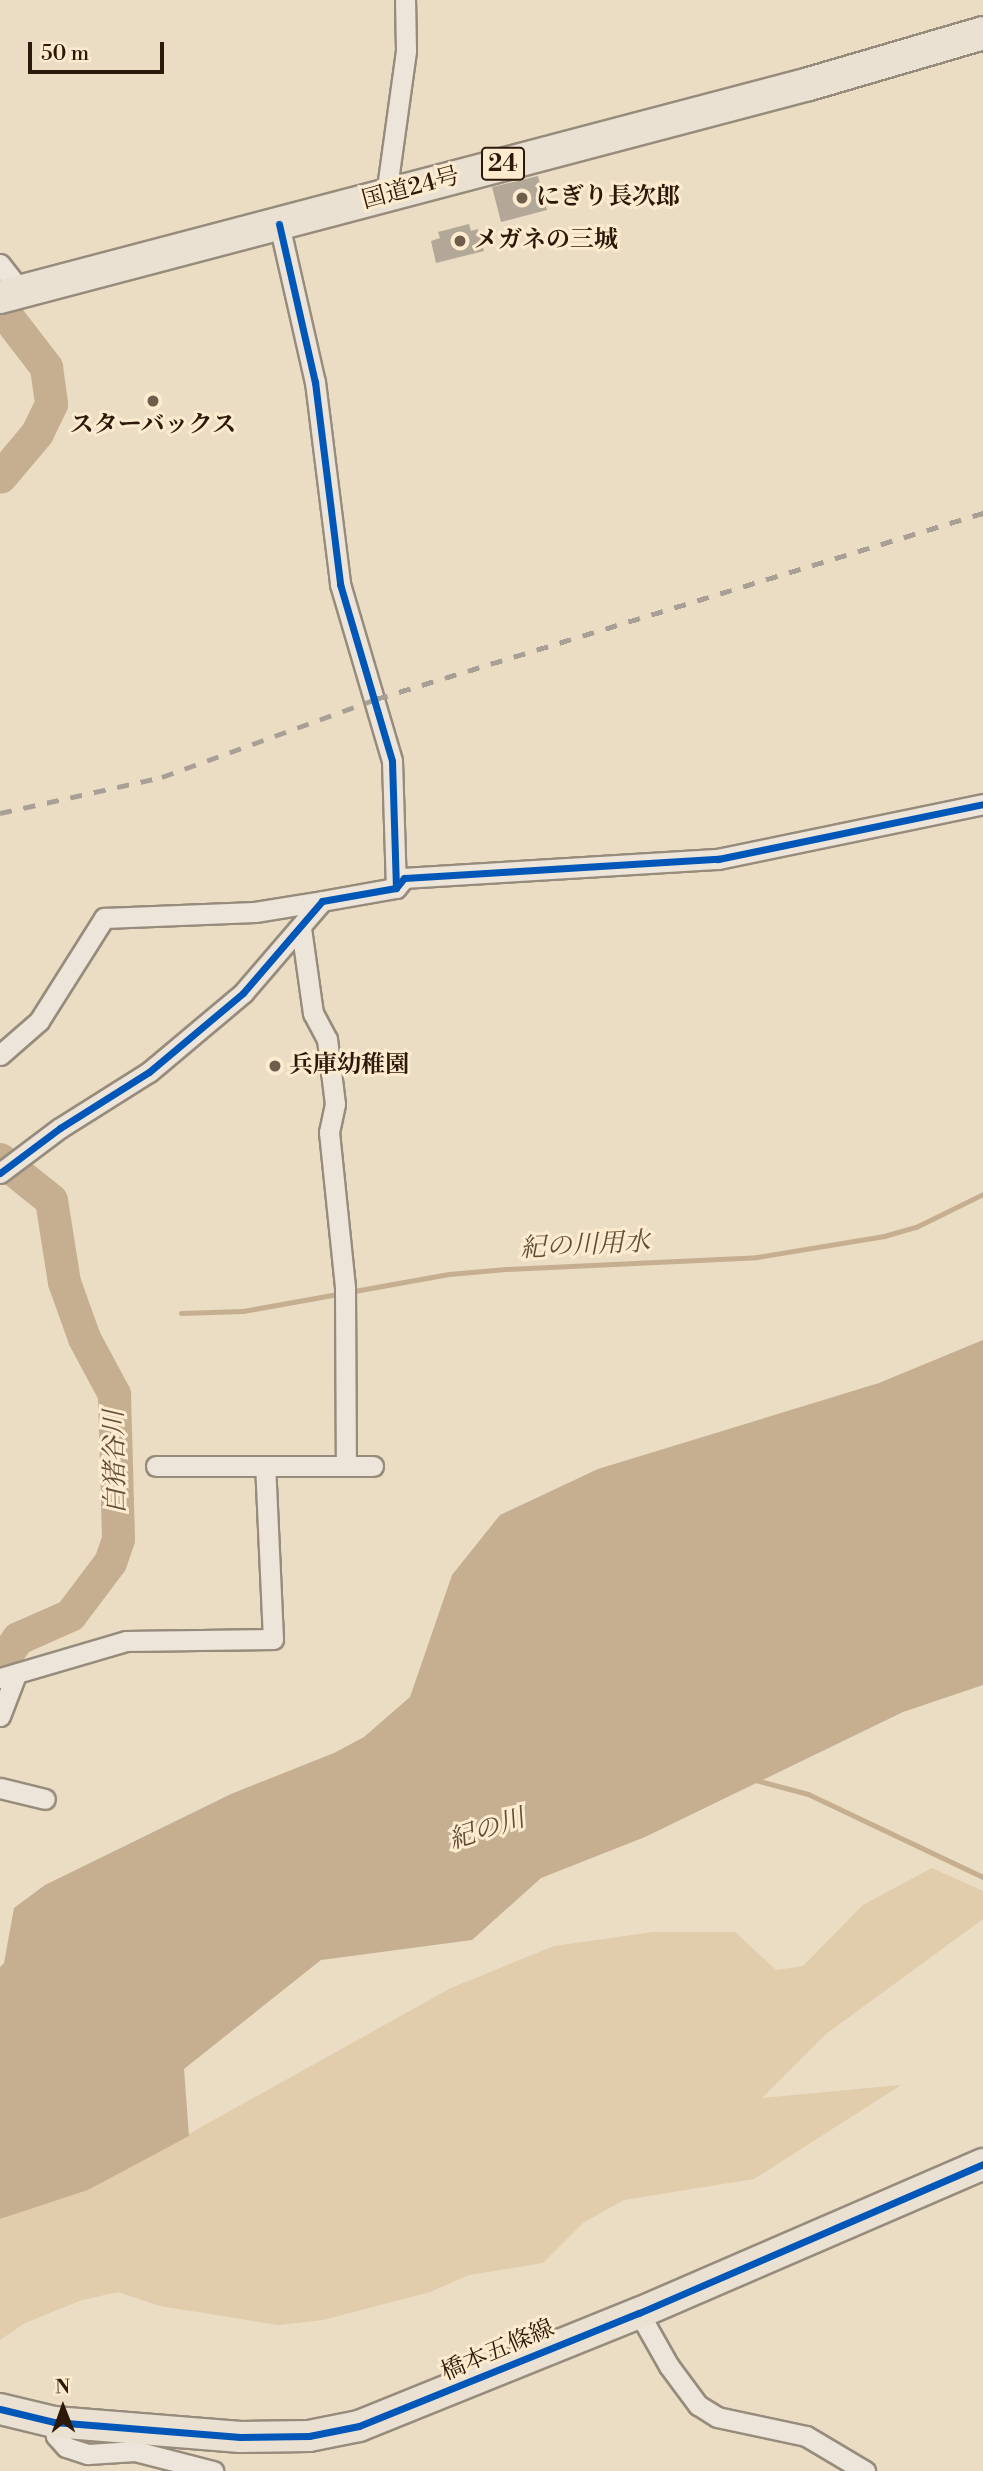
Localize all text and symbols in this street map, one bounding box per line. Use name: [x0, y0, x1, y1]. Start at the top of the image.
scale bar: [32, 28, 168, 72]
text: 50 m: [41, 41, 89, 67]
road number: 24: [480, 144, 526, 183]
street label: 国道24号: [359, 162, 463, 216]
place label: にぎり長次郎: [536, 184, 680, 212]
marker: にぎり長次郎: [514, 190, 530, 206]
place label: メガネの三城: [474, 227, 618, 255]
marker: メガネの三城: [452, 233, 468, 249]
marker: スターバックス: [145, 393, 161, 409]
place label: スターバックス: [69, 412, 237, 440]
place label: 兵庫幼稚園: [289, 1052, 409, 1080]
marker: 兵庫幼稚園: [267, 1058, 283, 1074]
water label: 紀の川用水: [519, 1227, 651, 1265]
water label: 白猪谷川: [99, 1410, 133, 1514]
water label: 紀の川: [445, 1803, 529, 1857]
street label: 橋本五條線: [437, 2314, 559, 2388]
north arrow: [28, 2373, 98, 2443]
text: N: [55, 2375, 70, 2399]

